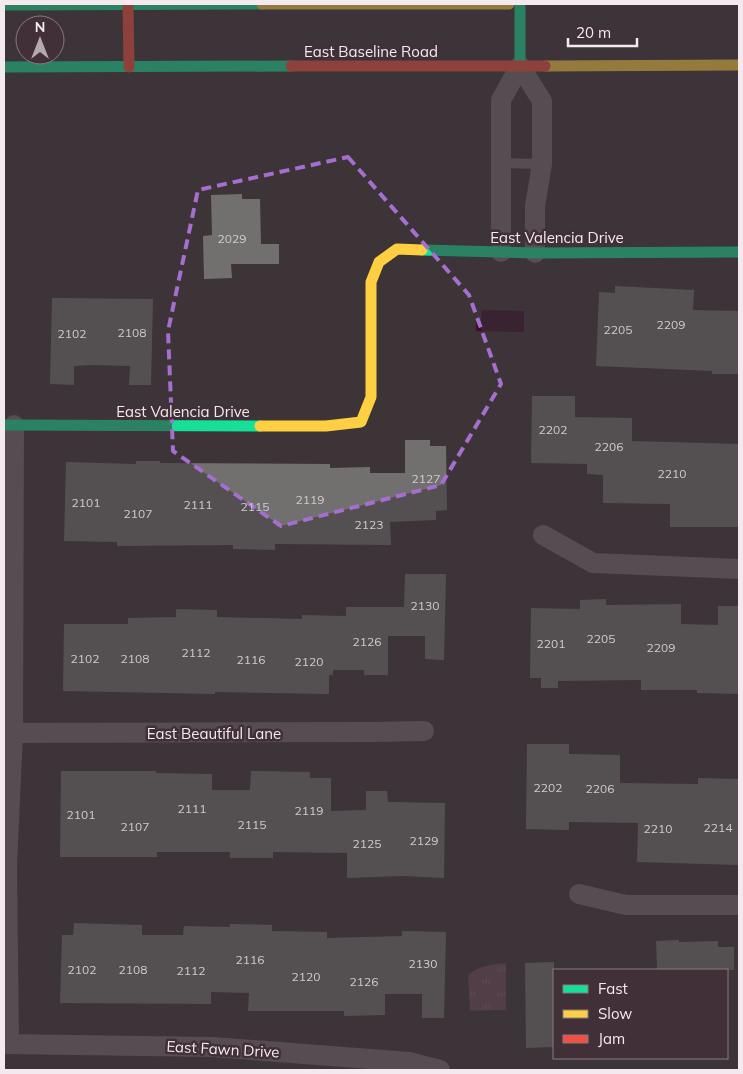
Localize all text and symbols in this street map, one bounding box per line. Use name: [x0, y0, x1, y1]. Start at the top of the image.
north arrow: [15, 15, 65, 65]
scale bar: [568, 15, 637, 47]
text: N: [35, 18, 45, 36]
text: 20 m: [576, 23, 611, 42]
street label: East Baseline Road: [304, 42, 438, 61]
street label: East Valencia Drive: [490, 228, 624, 247]
house number: 2029: [218, 231, 246, 246]
house number: 2209: [657, 317, 685, 332]
house number: 2205: [604, 322, 632, 337]
house number: 2108: [118, 325, 146, 340]
house number: 2102: [58, 326, 86, 341]
street label: East Valencia Drive: [116, 402, 250, 421]
house number: 2202: [539, 422, 567, 437]
house number: 2206: [595, 439, 623, 454]
house number: 2210: [658, 466, 686, 481]
house number: 2127: [412, 471, 440, 486]
house number: 2119: [296, 492, 324, 507]
house number: 2101: [72, 495, 100, 510]
house number: 2111: [184, 497, 212, 512]
house number: 2115: [241, 499, 269, 514]
house number: 2107: [124, 506, 152, 521]
house number: 2123: [355, 517, 383, 532]
house number: 2130: [411, 598, 439, 613]
house number: 2205: [587, 631, 615, 646]
house number: 2126: [353, 634, 381, 649]
house number: 2201: [537, 636, 565, 651]
house number: 2209: [647, 640, 675, 655]
house number: 2112: [182, 645, 210, 660]
house number: 2102: [71, 651, 99, 666]
house number: 2108: [121, 651, 149, 666]
house number: 2116: [237, 652, 265, 667]
house number: 2120: [295, 654, 323, 669]
street label: East Beautiful Lane: [147, 724, 281, 743]
house number: 2202: [534, 780, 562, 795]
house number: 2206: [586, 781, 614, 796]
house number: 2111: [178, 801, 206, 816]
house number: 2119: [295, 803, 323, 818]
house number: 2101: [67, 807, 95, 822]
house number: 2115: [238, 817, 266, 832]
house number: 2107: [121, 819, 149, 834]
house number: 2214: [704, 820, 732, 835]
house number: 2210: [644, 821, 672, 836]
house number: 2129: [410, 833, 438, 848]
house number: 2125: [353, 836, 381, 851]
house number: 2116: [236, 952, 264, 967]
house number: 2130: [409, 956, 437, 971]
house number: 2102: [68, 962, 96, 977]
house number: 2108: [119, 962, 147, 977]
house number: 2112: [177, 963, 205, 978]
house number: 2120: [292, 969, 320, 984]
legend: [553, 969, 728, 1059]
house number: 2126: [350, 974, 378, 989]
text: Fast: [598, 979, 628, 998]
text: Slow: [598, 1004, 632, 1023]
text: Jam: [598, 1029, 625, 1048]
street label: East Fawn Drive: [166, 1037, 280, 1061]

